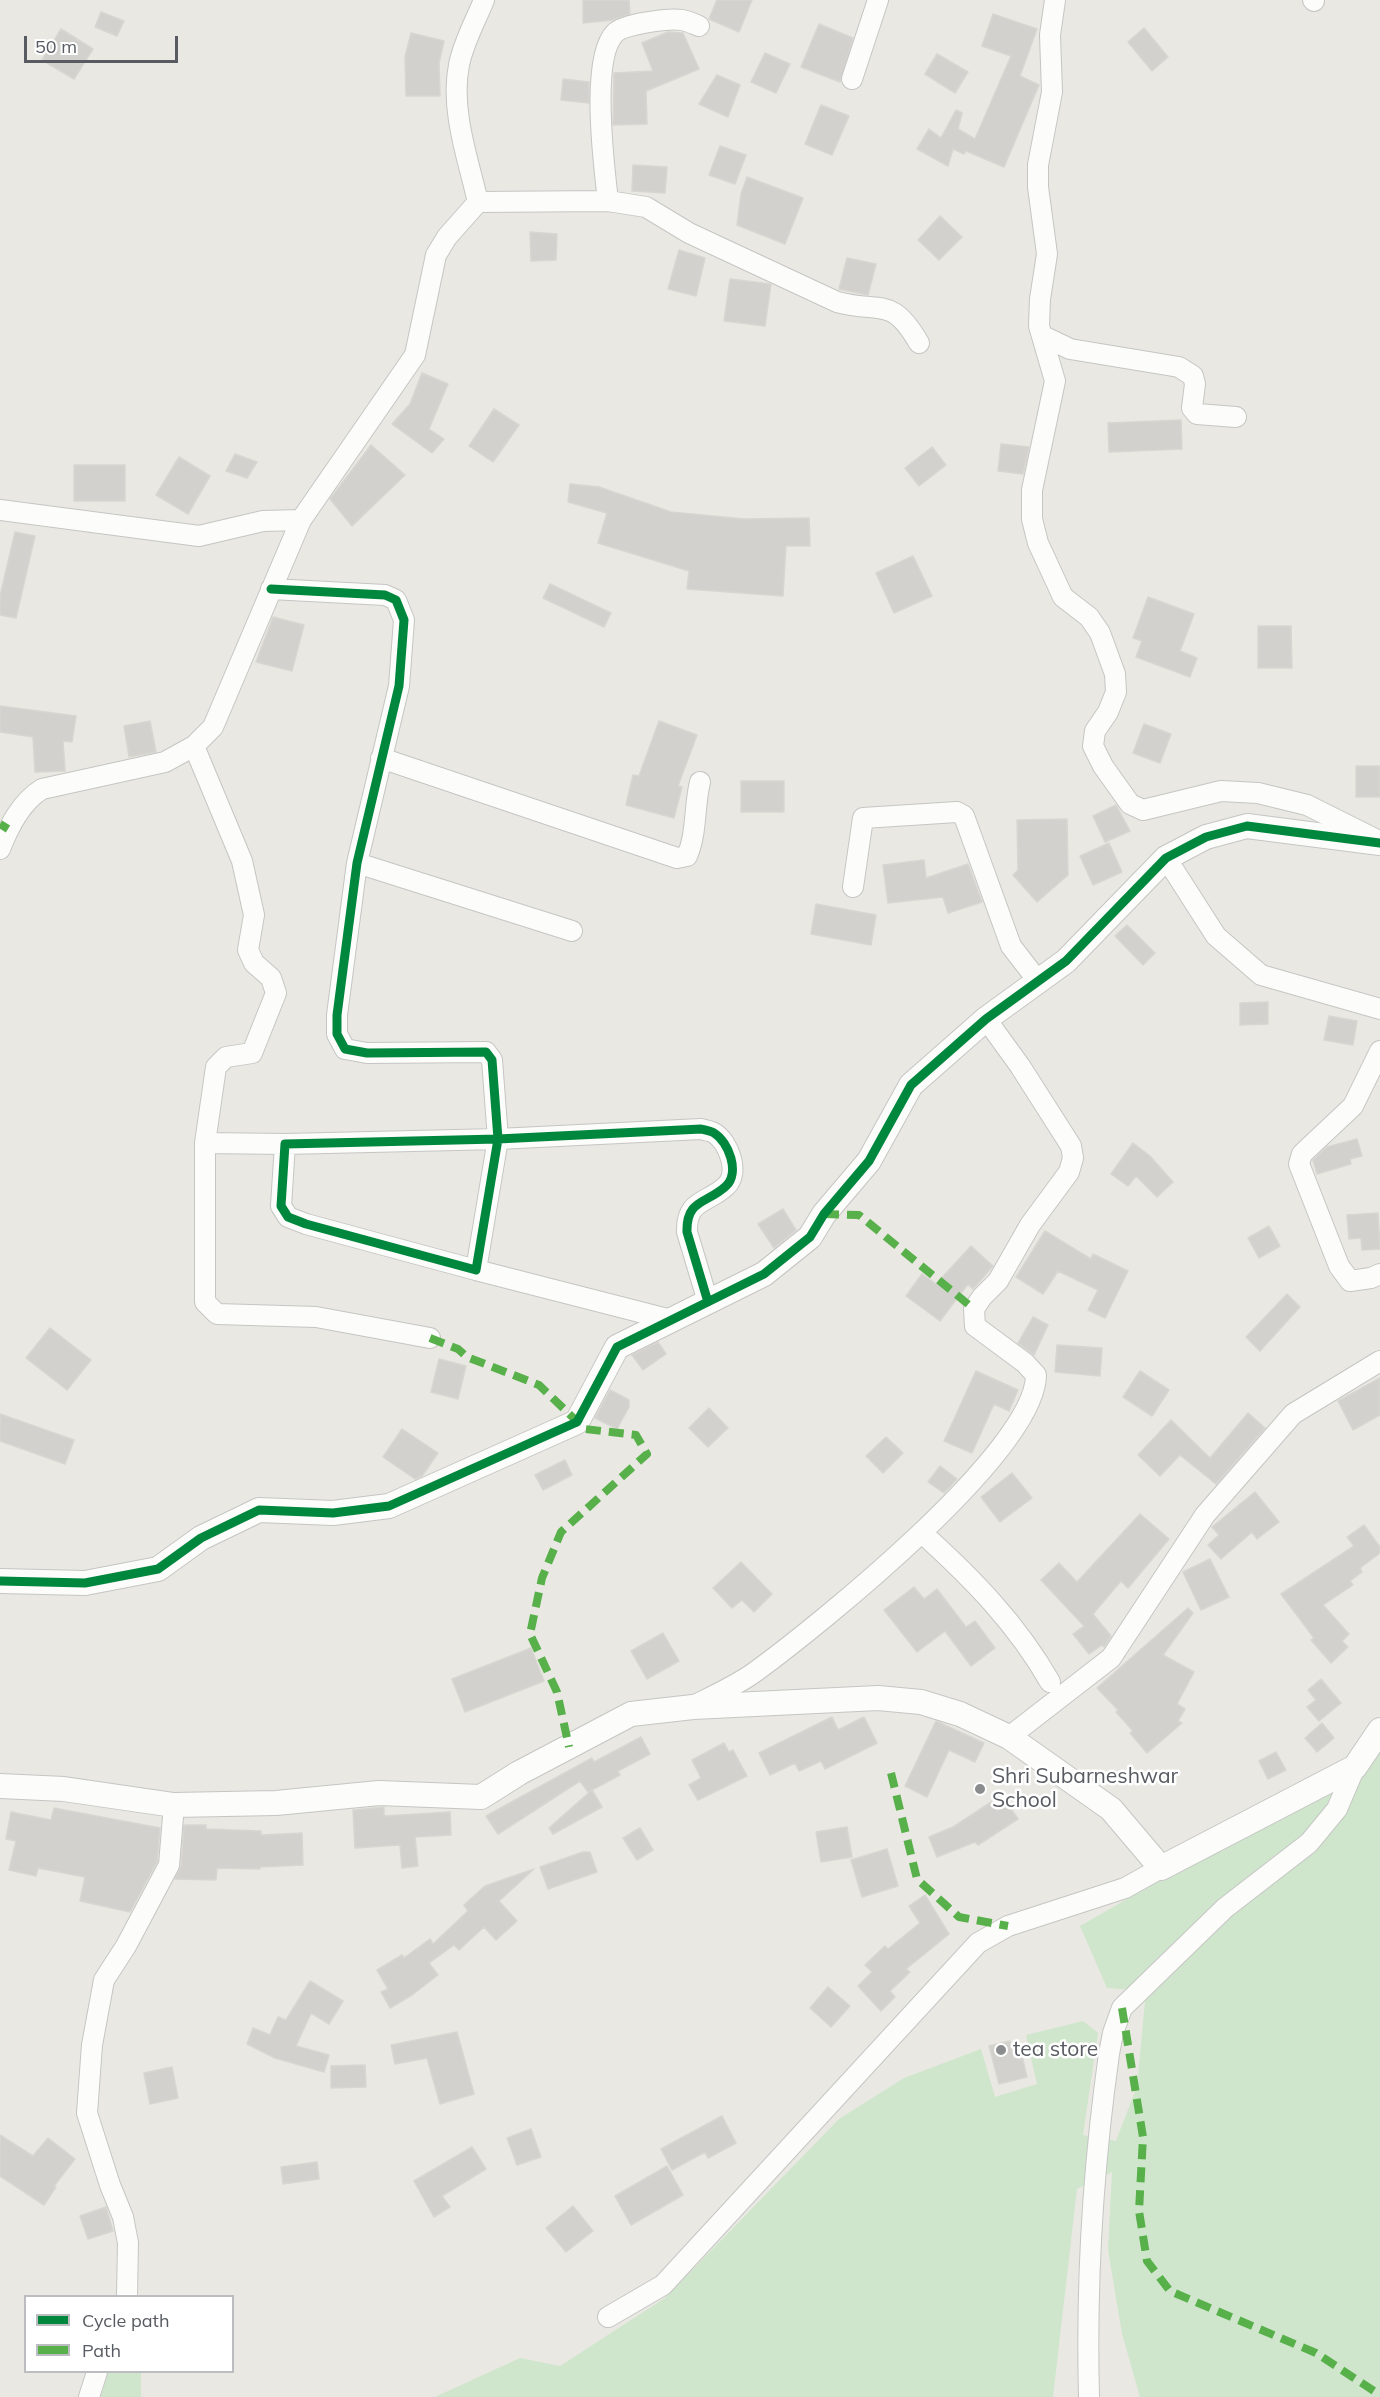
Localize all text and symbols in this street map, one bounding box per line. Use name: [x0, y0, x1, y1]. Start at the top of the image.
scale bar: [27, 24, 182, 62]
text: 50 m: [35, 35, 77, 58]
place label: Shri Subarneshwar School: [992, 1764, 1178, 1814]
marker: Shri Subarneshwar School: [973, 1782, 987, 1796]
place label: tea store: [1013, 2037, 1098, 2063]
marker: tea store: [994, 2043, 1008, 2057]
legend: [24, 2295, 234, 2373]
text: Cycle path: [82, 2309, 169, 2332]
text: Path: [82, 2339, 121, 2362]

